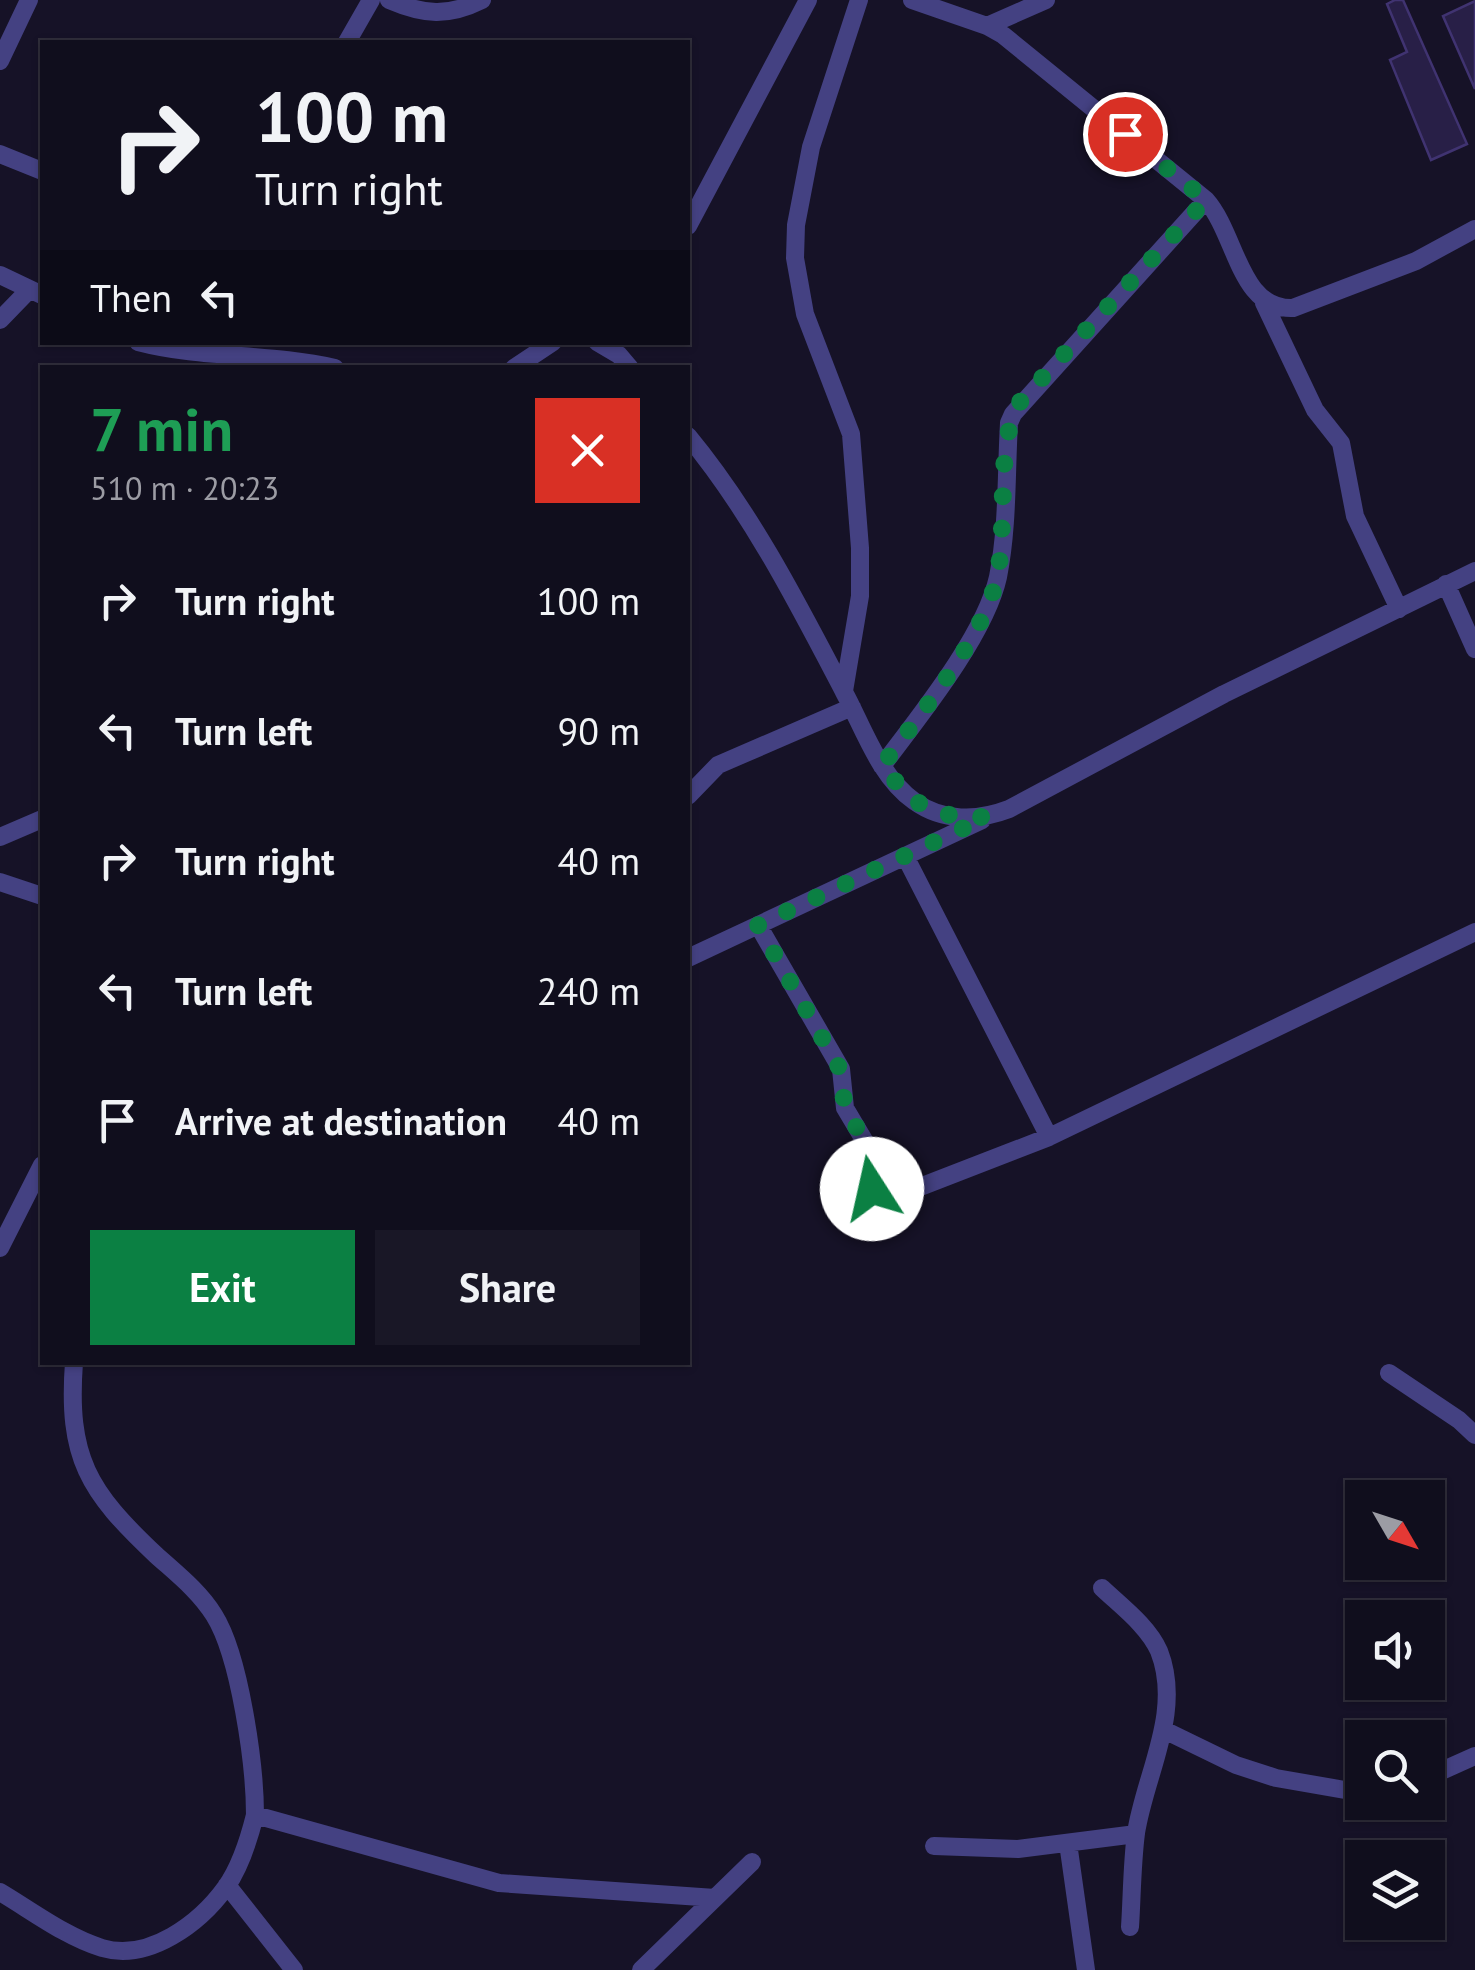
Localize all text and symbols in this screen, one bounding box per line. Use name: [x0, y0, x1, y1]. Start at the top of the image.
text: 100 m: [255, 71, 448, 161]
icon: right: [90, 80, 220, 210]
pin: [1083, 92, 1168, 177]
icon: arrive: [1098, 107, 1153, 162]
text: Turn right: [255, 159, 443, 217]
icon: left: [192, 270, 247, 325]
text: Then: [90, 273, 172, 322]
text: 7 min: [90, 390, 233, 468]
button: close: [535, 398, 640, 503]
text: 510 m · 20:23: [90, 467, 279, 509]
icon: right: [90, 573, 145, 628]
text: Turn right: [175, 576, 335, 625]
text: 100 m: [537, 576, 640, 625]
icon: left: [90, 703, 145, 758]
text: Turn left: [175, 706, 312, 755]
text: 90 m: [558, 706, 640, 755]
icon: right: [90, 833, 145, 888]
text: Turn right: [175, 836, 335, 885]
text: 40 m: [558, 836, 640, 885]
icon: left: [90, 963, 145, 1018]
text: Turn left: [175, 966, 312, 1015]
text: 240 m: [537, 966, 640, 1015]
icon: arrive: [90, 1093, 145, 1148]
text: Arrive at destination: [175, 1096, 507, 1145]
text: 40 m: [558, 1096, 640, 1145]
position arrow: [820, 1137, 924, 1241]
button: Exit: [90, 1230, 355, 1345]
button: Share: [375, 1230, 640, 1345]
north arrow: [1345, 1480, 1445, 1580]
map controls: [1345, 1480, 1445, 1940]
button: sound: [1345, 1600, 1445, 1700]
button: search: [1345, 1720, 1445, 1820]
button: layers: [1345, 1840, 1445, 1940]

